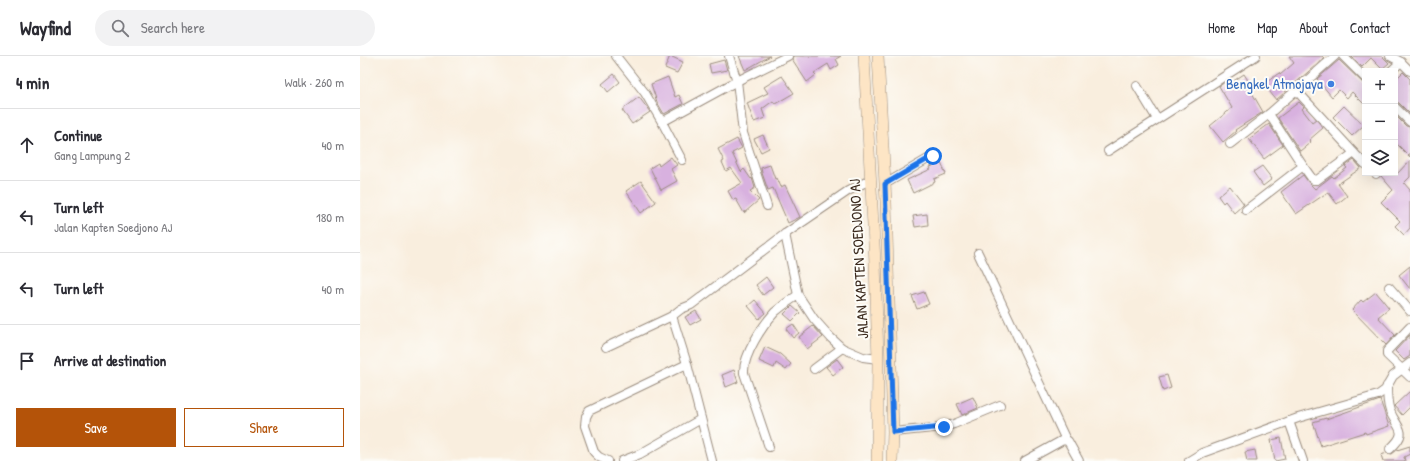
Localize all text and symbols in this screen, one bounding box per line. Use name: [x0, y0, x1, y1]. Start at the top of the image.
search box: [95, 10, 375, 46]
text: Wayfind: [20, 15, 71, 41]
icon: search: [109, 17, 131, 39]
text: Search here: [141, 17, 205, 38]
text: Home: [1208, 18, 1235, 37]
text: Map: [1257, 18, 1277, 37]
text: About: [1299, 18, 1328, 37]
text: Contact: [1350, 18, 1390, 37]
map controls: [1362, 68, 1398, 176]
button: +: [1362, 68, 1398, 104]
text: 4 min: [16, 71, 49, 94]
text: Walk · 260 m: [285, 73, 344, 91]
place label: Bengkel Atmojaya: [1226, 73, 1323, 94]
marker: Bengkel Atmojaya: [1326, 79, 1336, 89]
button: −: [1362, 104, 1398, 140]
text: Continue: [54, 125, 102, 146]
icon: ahead: [16, 134, 38, 156]
text: 40 m: [321, 136, 344, 154]
button: layers: [1362, 140, 1398, 176]
text: Gang Lampung 2: [54, 146, 130, 164]
route start: [924, 147, 942, 165]
street label: JALAN KAPTEN SOEDJONO AJ: [844, 178, 873, 340]
text: Turn left: [54, 197, 104, 218]
icon: left: [16, 206, 38, 228]
text: 180 m: [316, 208, 344, 226]
text: Jalan Kapten Soedjono AJ: [54, 218, 172, 236]
icon: left: [16, 278, 38, 300]
text: Turn left: [54, 278, 104, 299]
text: 40 m: [321, 280, 344, 298]
icon: arrive: [16, 350, 38, 372]
text: Arrive at destination: [54, 350, 166, 371]
button: Save: [16, 408, 176, 447]
button: Share: [184, 408, 344, 447]
route end: [935, 418, 953, 436]

